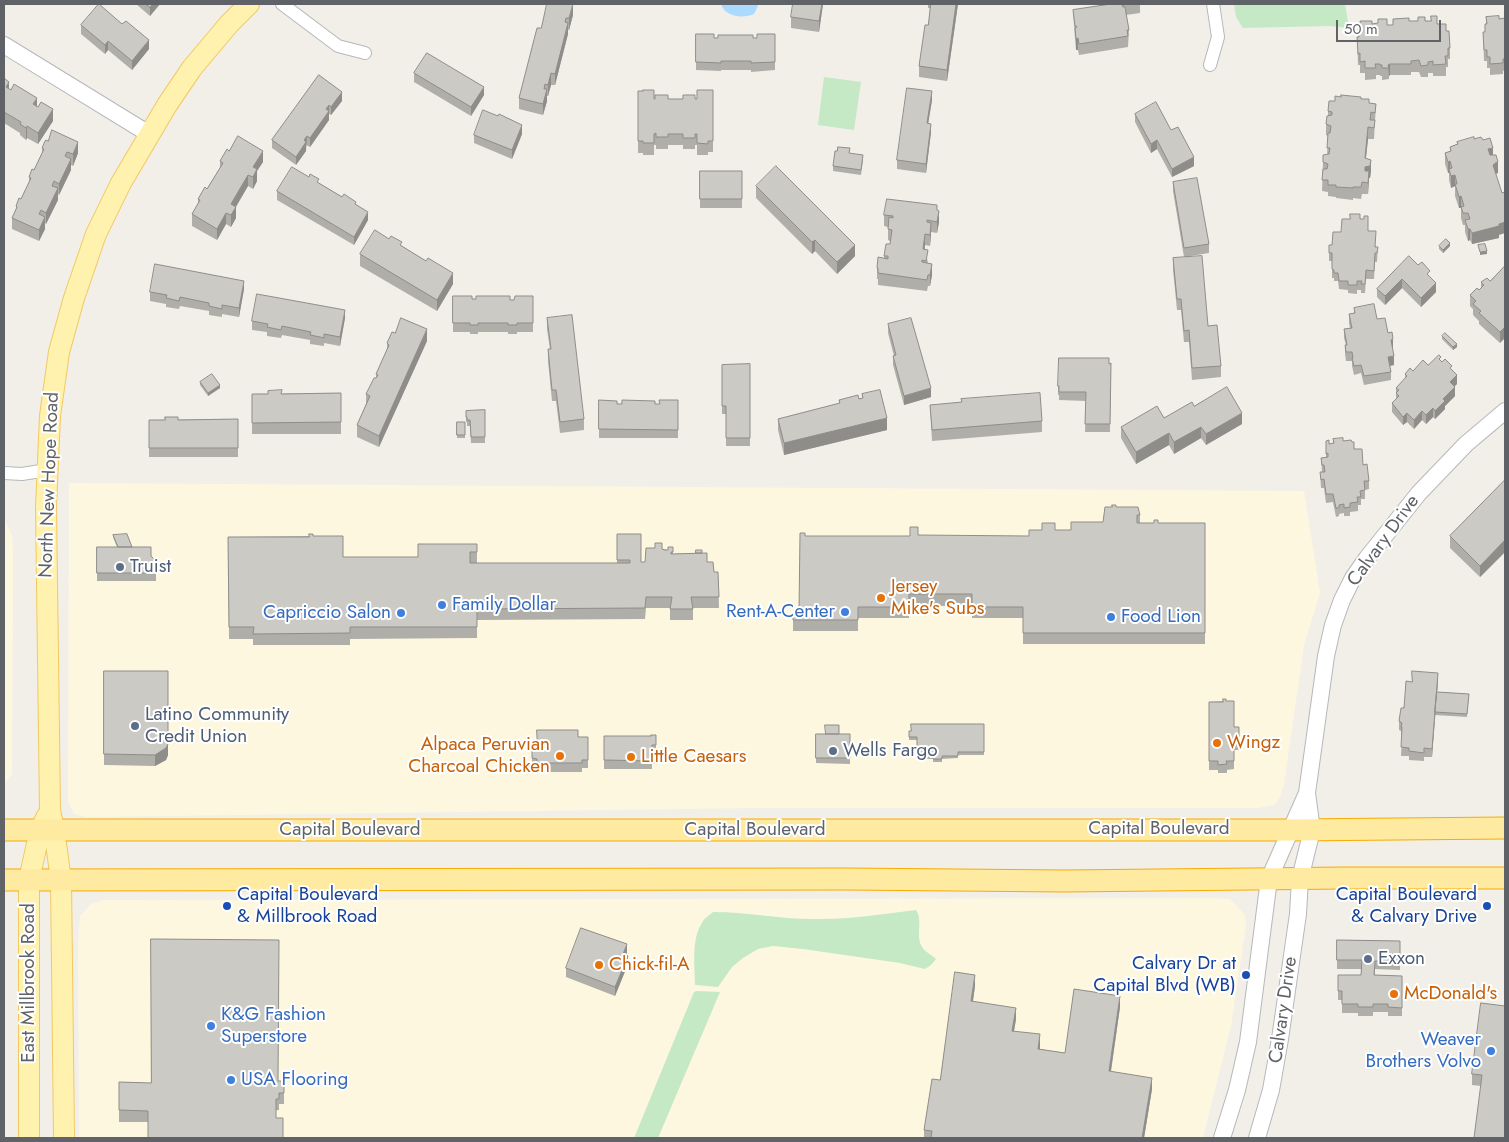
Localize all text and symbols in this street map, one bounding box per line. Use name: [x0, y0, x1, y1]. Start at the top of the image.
scale bar: [1339, 10, 1444, 42]
text: 50 m: [1344, 18, 1378, 40]
street label: North New Hope Road: [35, 392, 65, 578]
street label: Calvary Drive: [1343, 491, 1425, 591]
place label: Truist: [130, 556, 171, 578]
marker: Truist: [114, 561, 126, 573]
place label: Jersey Mike's Subs: [891, 576, 984, 620]
marker: Jersey Mike's Subs: [875, 592, 887, 604]
place label: Family Dollar: [452, 594, 556, 616]
marker: Family Dollar: [436, 599, 448, 611]
place label: Rent-A-Center: [726, 601, 835, 623]
place label: Capriccio Salon: [263, 602, 391, 624]
marker: Rent-A-Center: [839, 606, 851, 618]
place label: Food Lion: [1121, 606, 1201, 628]
marker: Capriccio Salon: [395, 607, 407, 619]
marker: Food Lion: [1105, 611, 1117, 623]
place label: Latino Community Credit Union: [145, 704, 289, 748]
marker: Latino Community Credit Union: [129, 720, 141, 732]
place label: Wingz: [1227, 732, 1280, 754]
place label: Alpaca Peruvian Charcoal Chicken: [408, 734, 550, 778]
marker: Wingz: [1211, 737, 1223, 749]
place label: Wells Fargo: [843, 740, 938, 762]
marker: Wells Fargo: [827, 745, 839, 757]
place label: Little Caesars: [641, 746, 746, 768]
marker: Alpaca Peruvian Charcoal Chicken: [554, 750, 566, 762]
marker: Little Caesars: [625, 751, 637, 763]
street label: Capital Boulevard: [1088, 818, 1230, 840]
street label: Capital Boulevard: [279, 819, 421, 841]
street label: Capital Boulevard: [684, 819, 826, 841]
place label: Capital Boulevard & Millbrook Road: [237, 884, 378, 928]
place label: Capital Boulevard & Calvary Drive: [1336, 884, 1477, 928]
marker: Capital Boulevard & Millbrook Road: [221, 900, 233, 912]
marker: Capital Boulevard & Calvary Drive: [1481, 900, 1493, 912]
street label: East Millbrook Road: [18, 903, 40, 1063]
place label: Exxon: [1378, 948, 1425, 970]
place label: Calvary Dr at Capital Blvd (WB): [1093, 953, 1236, 997]
marker: Exxon: [1362, 953, 1374, 965]
place label: Chick-fil-A: [609, 954, 690, 976]
street label: Calvary Drive: [1265, 955, 1303, 1065]
marker: Chick-fil-A: [593, 959, 605, 971]
marker: Calvary Dr at Capital Blvd (WB): [1240, 969, 1252, 981]
place label: McDonald's: [1404, 983, 1497, 1005]
marker: McDonald's: [1388, 988, 1400, 1000]
place label: K&G Fashion Superstore: [221, 1004, 326, 1048]
marker: K&G Fashion Superstore: [205, 1020, 217, 1032]
place label: Weaver Brothers Volvo: [1365, 1029, 1481, 1073]
marker: Weaver Brothers Volvo: [1485, 1045, 1497, 1057]
place label: USA Flooring: [241, 1069, 348, 1091]
marker: USA Flooring: [225, 1074, 237, 1086]

